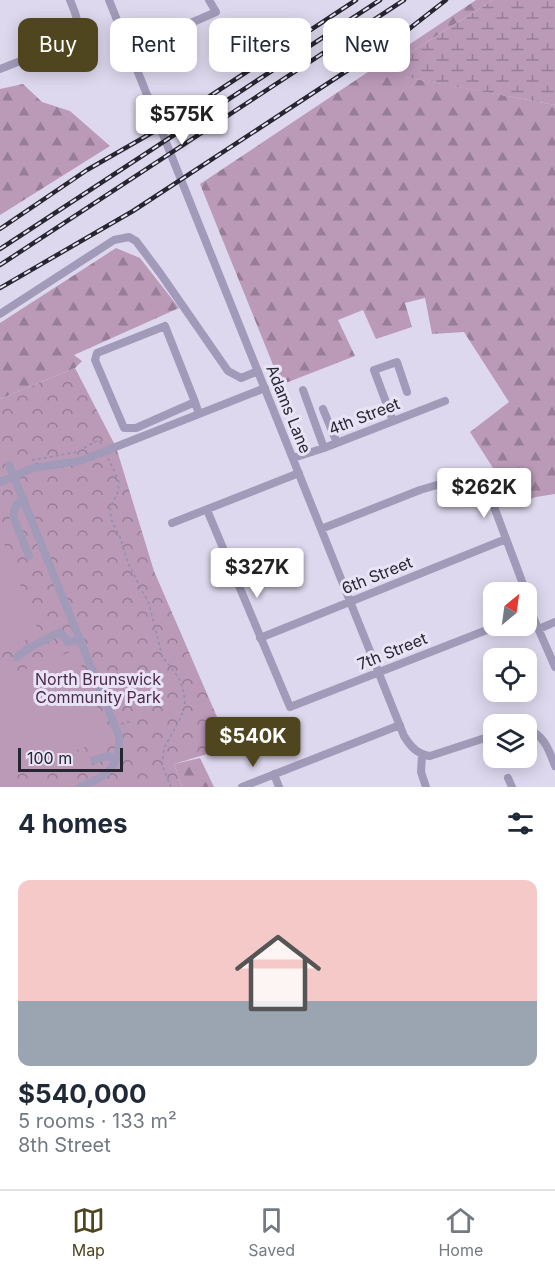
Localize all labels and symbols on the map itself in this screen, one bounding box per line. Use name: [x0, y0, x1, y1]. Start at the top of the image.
pin: $575K: [140, 95, 224, 146]
street label: Adams Lane: [262, 362, 316, 456]
street label: 4th Street: [326, 393, 402, 439]
pin: $262K: [442, 468, 526, 519]
pin: $327K: [215, 548, 299, 599]
street label: 6th Street: [339, 552, 415, 598]
north arrow: [483, 582, 537, 636]
street label: 7th Street: [354, 628, 430, 674]
park label: North Brunswick Community Park: [35, 669, 161, 707]
pin: $540K: [211, 717, 295, 768]
scale bar: [18, 745, 123, 772]

